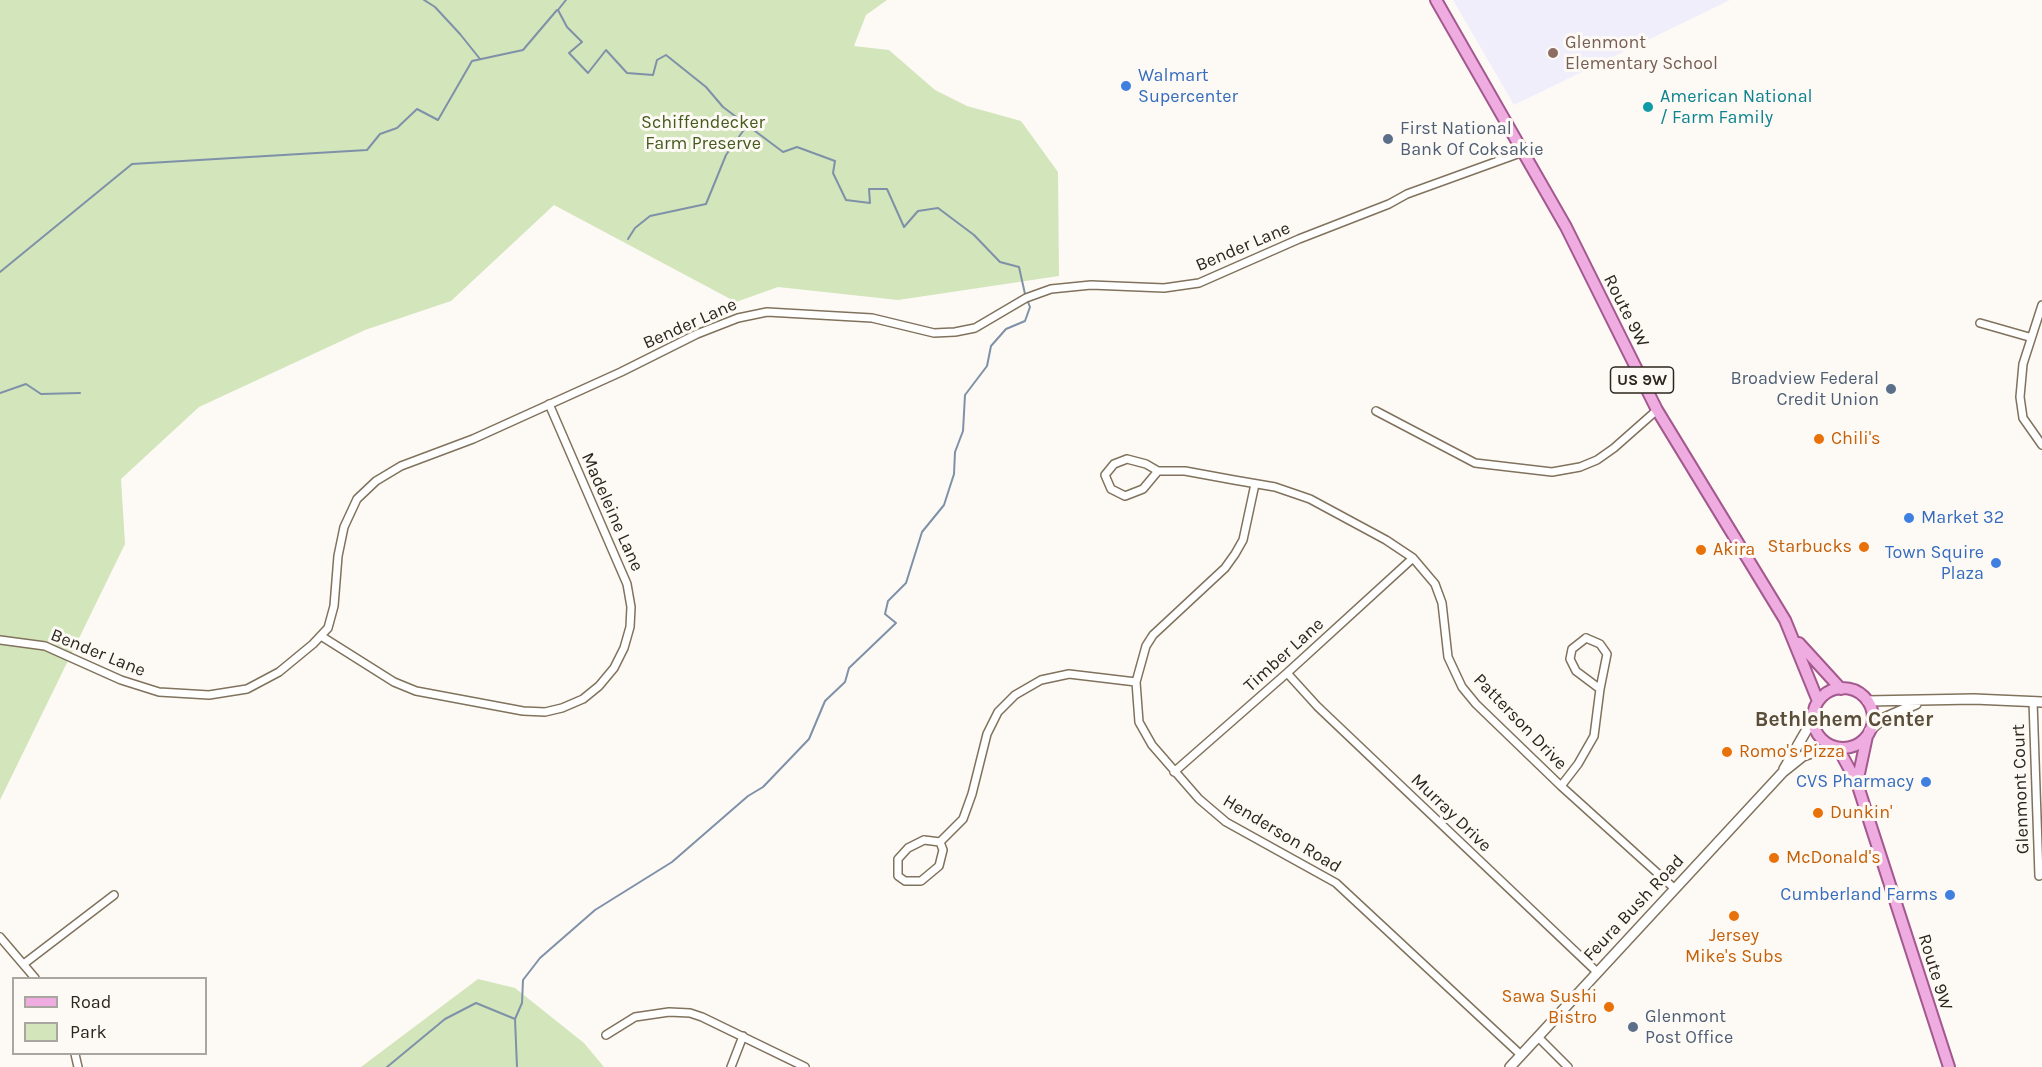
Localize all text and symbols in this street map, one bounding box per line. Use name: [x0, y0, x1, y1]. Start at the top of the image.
place label: Glenmont Elementary School: [1565, 32, 1718, 74]
marker: Glenmont Elementary School: [1546, 46, 1560, 60]
place label: Walmart Supercenter: [1138, 65, 1238, 107]
marker: Walmart Supercenter: [1119, 79, 1133, 93]
place label: American National / Farm Family: [1660, 86, 1813, 128]
marker: American National / Farm Family: [1641, 100, 1655, 114]
park label: Schiffendecker Farm Preserve: [641, 112, 765, 154]
place label: First National Bank Of Coksakie: [1400, 118, 1544, 160]
marker: First National Bank Of Coksakie: [1381, 132, 1395, 146]
street label: Bender Lane: [1193, 217, 1293, 277]
street label: Route 9W: [1599, 271, 1653, 351]
street label: Bender Lane: [640, 294, 740, 354]
road number: US 9W: [1610, 367, 1674, 393]
place label: Broadview Federal Credit Union: [1730, 368, 1879, 410]
marker: Broadview Federal Credit Union: [1884, 382, 1898, 396]
place label: Chili's: [1831, 428, 1881, 450]
marker: Chili's: [1812, 432, 1826, 446]
street label: Madeleine Lane: [576, 449, 648, 575]
place label: Market 32: [1921, 507, 2004, 529]
marker: Market 32: [1902, 511, 1916, 525]
place label: Starbucks: [1767, 536, 1852, 558]
place label: Akira: [1713, 539, 1755, 561]
marker: Starbucks: [1857, 540, 1871, 554]
place label: Town Squire Plaza: [1885, 542, 1984, 584]
marker: Akira: [1694, 543, 1708, 557]
marker: Town Squire Plaza: [1989, 556, 2003, 570]
street label: Timber Lane: [1239, 613, 1329, 697]
street label: Bender Lane: [47, 624, 149, 682]
street label: Patterson Drive: [1469, 669, 1571, 775]
district label: Bethlehem Center: [1755, 707, 1933, 733]
street label: Glenmont Court: [2008, 723, 2034, 855]
place label: Romo's Pizza: [1739, 741, 1845, 763]
marker: Romo's Pizza: [1720, 745, 1734, 759]
street label: Murray Drive: [1406, 769, 1496, 857]
place label: CVS Pharmacy: [1796, 771, 1914, 793]
marker: CVS Pharmacy: [1919, 775, 1933, 789]
street label: Henderson Road: [1219, 790, 1345, 878]
place label: Dunkin': [1830, 802, 1892, 824]
marker: Dunkin': [1811, 806, 1825, 820]
place label: McDonald's: [1786, 847, 1881, 869]
street label: Feura Bush Road: [1579, 850, 1689, 966]
marker: McDonald's: [1767, 851, 1781, 865]
place label: Cumberland Farms: [1780, 884, 1938, 906]
marker: Cumberland Farms: [1943, 888, 1957, 902]
marker: Jersey Mike's Subs: [1727, 909, 1741, 923]
place label: Jersey Mike's Subs: [1685, 925, 1783, 968]
street label: Route 9W: [1913, 931, 1957, 1013]
legend: [12, 977, 207, 1055]
place label: Sawa Sushi Bistro: [1502, 986, 1597, 1028]
text: Road: [70, 991, 111, 1013]
marker: Sawa Sushi Bistro: [1602, 1000, 1616, 1014]
place label: Glenmont Post Office: [1645, 1006, 1733, 1048]
marker: Glenmont Post Office: [1626, 1020, 1640, 1034]
text: Park: [70, 1021, 107, 1043]

